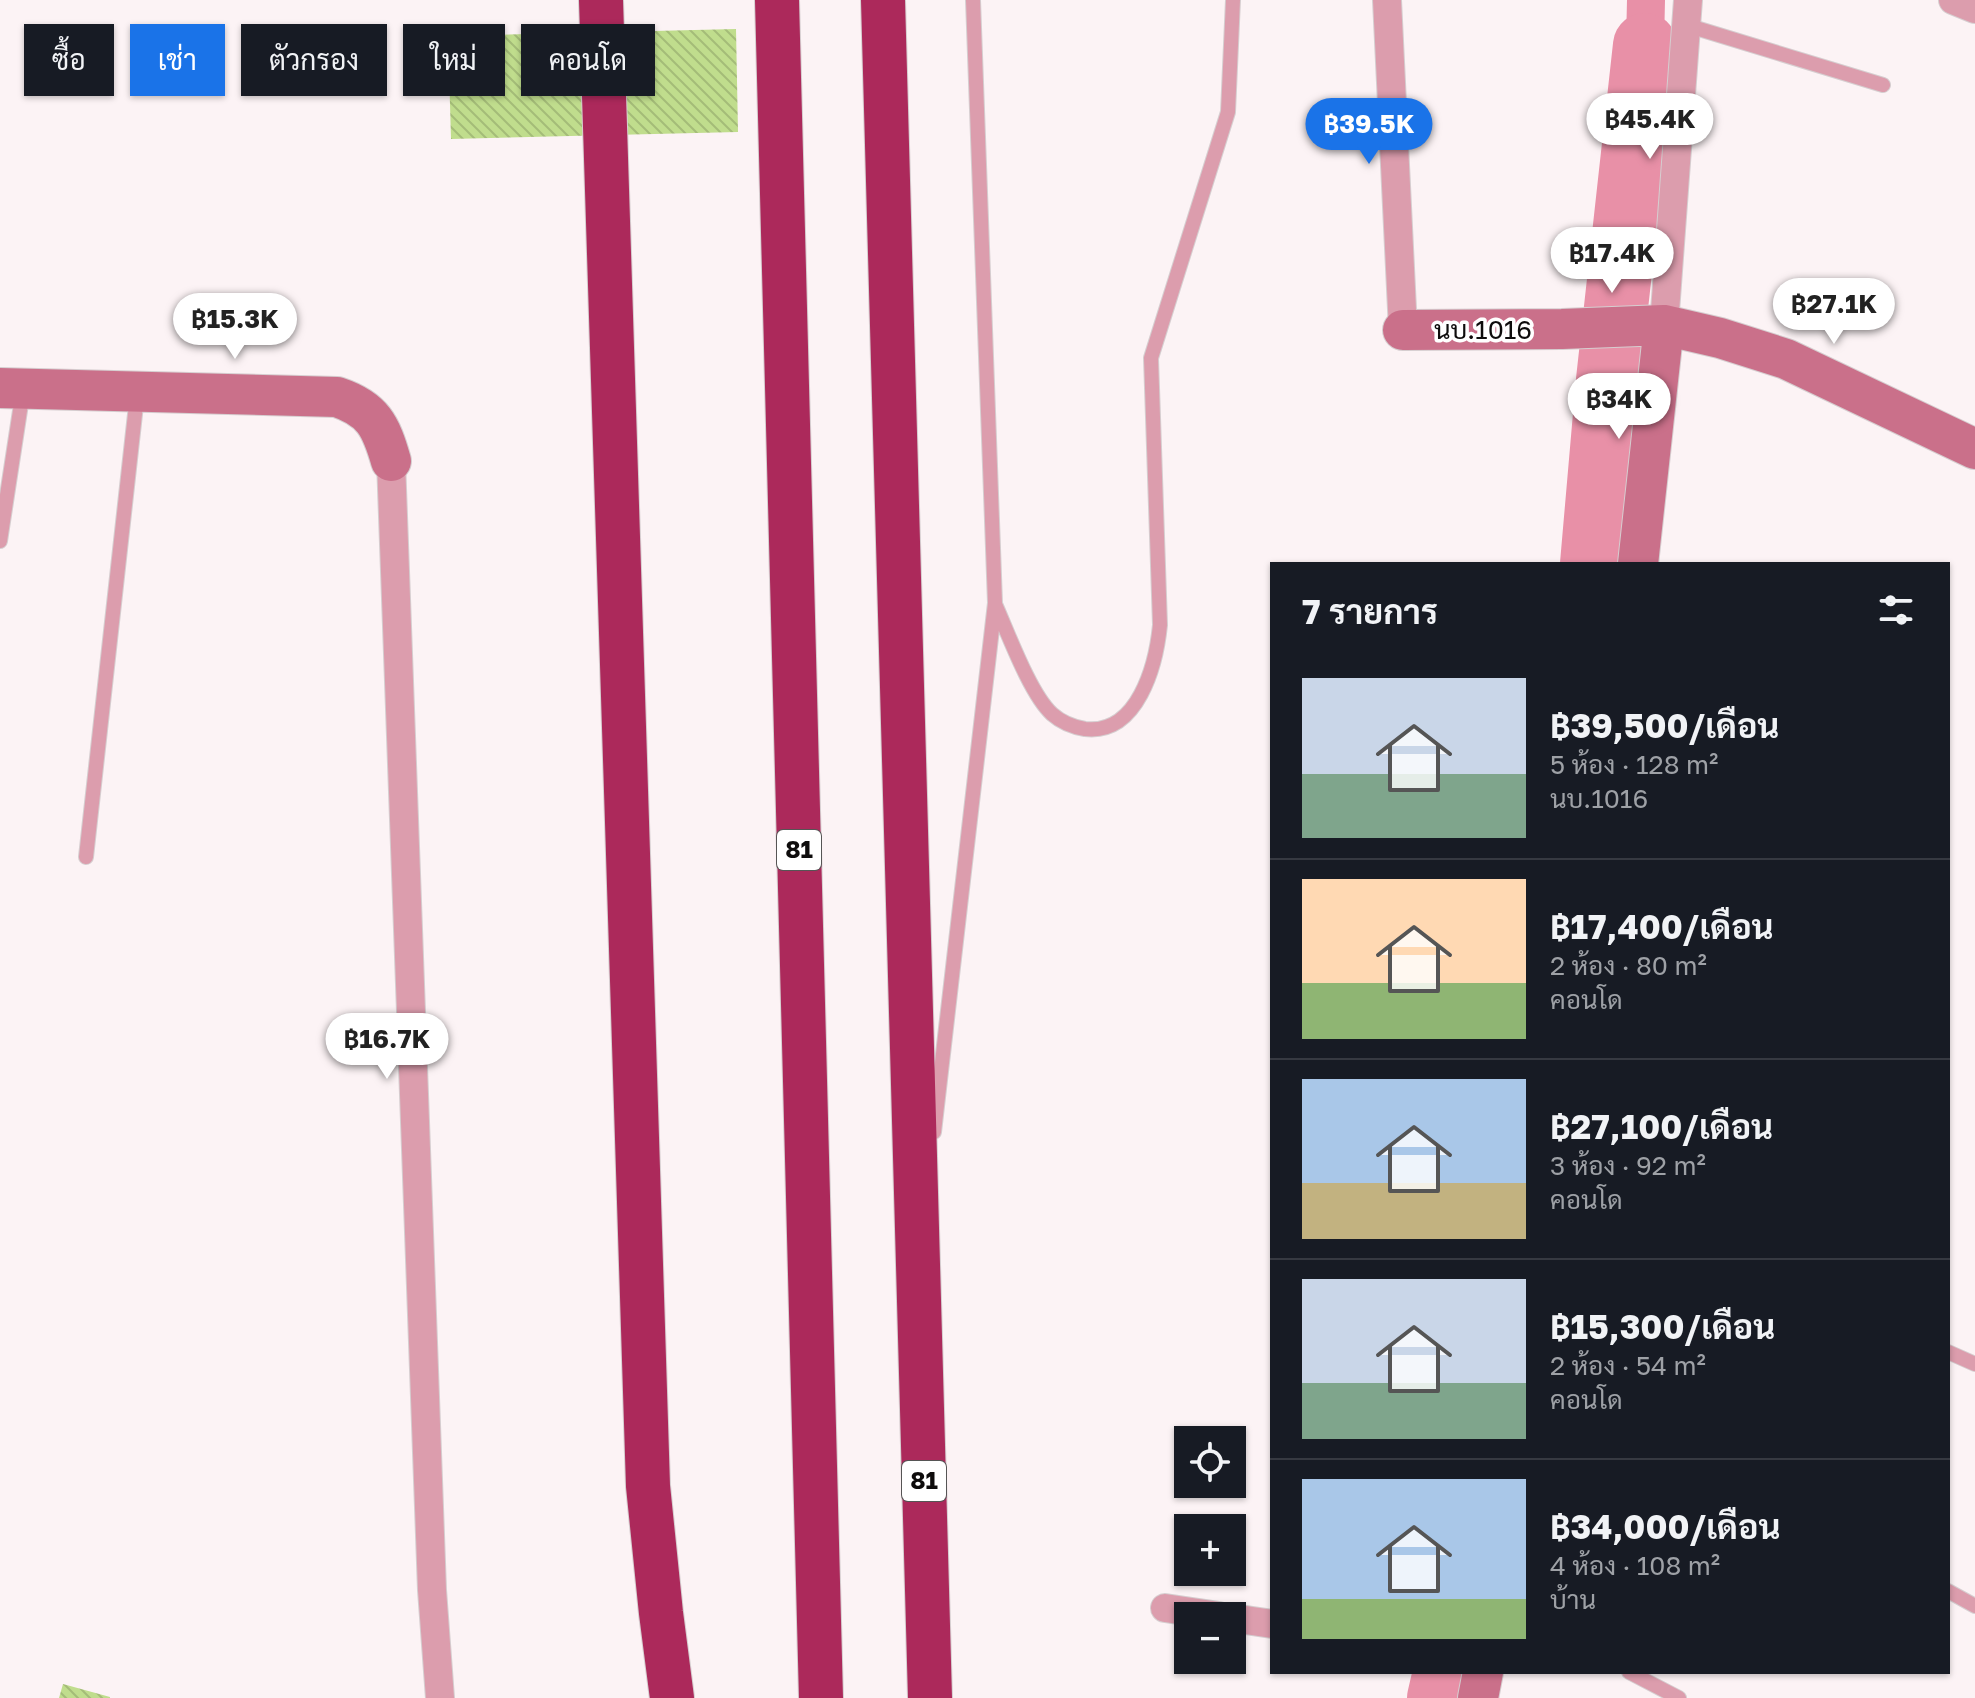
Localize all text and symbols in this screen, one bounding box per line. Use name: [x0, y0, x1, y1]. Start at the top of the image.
chip: ซื้อ: [24, 24, 114, 96]
chip: เช่า: [130, 24, 225, 96]
chip: ตัวกรอง: [241, 24, 387, 96]
chip: ใหม่: [403, 24, 505, 96]
chip: คอนโด: [521, 24, 655, 96]
pin: ฿45.4K: [1585, 93, 1715, 161]
pin: ฿39.5K: [1304, 98, 1434, 166]
text: ฿45.4K: [1604, 103, 1696, 134]
text: ฿39.5K: [1323, 108, 1415, 139]
pin: ฿17.4K: [1547, 227, 1677, 295]
text: ฿17.4K: [1569, 237, 1655, 268]
pin: ฿27.1K: [1769, 278, 1899, 346]
text: ฿27.1K: [1791, 288, 1877, 319]
pin: ฿15.3K: [170, 293, 300, 361]
text: ฿15.3K: [191, 303, 279, 334]
street label: นบ.1016: [1434, 314, 1532, 345]
pin: ฿34K: [1572, 373, 1666, 441]
text: ฿34K: [1586, 383, 1652, 414]
icon: filters: [1874, 588, 1918, 632]
text: 7 รายการ: [1302, 591, 1438, 631]
text: ฿39,500/เดือน: [1550, 705, 1779, 745]
icon: home: [1366, 710, 1462, 806]
text: 5 ห้อง · 128 m²: [1550, 749, 1718, 780]
text: นบ.1016: [1550, 783, 1648, 814]
road number: 81: [777, 830, 821, 870]
text: ฿17,400/เดือน: [1550, 906, 1774, 946]
icon: home: [1366, 911, 1462, 1007]
text: 2 ห้อง · 80 m²: [1550, 950, 1707, 981]
text: คอนโด: [1550, 984, 1623, 1015]
pin: ฿16.7K: [322, 1013, 452, 1081]
text: ฿16.7K: [344, 1023, 430, 1054]
text: ฿27,100/เดือน: [1550, 1106, 1773, 1146]
icon: home: [1366, 1111, 1462, 1207]
text: 3 ห้อง · 92 m²: [1550, 1150, 1706, 1181]
text: คอนโด: [1550, 1184, 1623, 1215]
text: ฿15,300/เดือน: [1550, 1306, 1775, 1346]
icon: home: [1366, 1311, 1462, 1407]
text: 2 ห้อง · 54 m²: [1550, 1350, 1706, 1381]
text: คอนโด: [1550, 1384, 1623, 1415]
map controls: [1174, 1426, 1246, 1674]
button: locate: [1174, 1426, 1246, 1498]
road number: 81: [902, 1461, 946, 1501]
text: ฿34,000/เดือน: [1550, 1506, 1781, 1546]
icon: home: [1366, 1511, 1462, 1607]
button: +: [1174, 1514, 1246, 1586]
text: 4 ห้อง · 108 m²: [1550, 1550, 1720, 1581]
text: บ้าน: [1550, 1584, 1596, 1615]
button: −: [1174, 1602, 1246, 1674]

